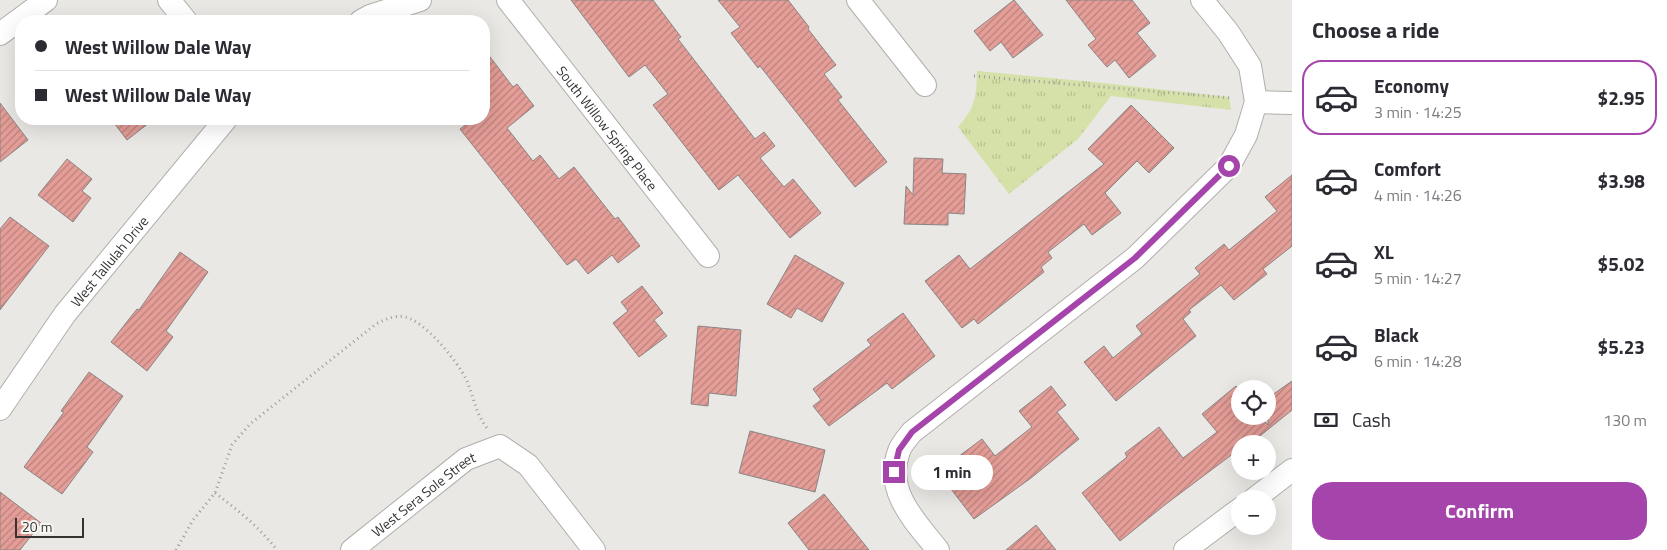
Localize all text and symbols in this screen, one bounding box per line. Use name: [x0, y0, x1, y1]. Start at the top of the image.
text: Choose a ride: [1312, 13, 1439, 47]
text: West Willow Dale Way: [65, 32, 251, 61]
street label: South Willow Spring Place: [552, 61, 663, 195]
text: Economy: [1374, 71, 1449, 100]
icon: car: [1314, 75, 1359, 120]
text: West Willow Dale Way: [65, 80, 251, 109]
text: $2.95: [1598, 83, 1645, 112]
text: 3 min · 14:25: [1374, 100, 1462, 124]
text: Comfort: [1374, 154, 1441, 183]
route start: [1218, 155, 1240, 177]
icon: car: [1314, 158, 1359, 203]
text: $3.98: [1598, 166, 1645, 195]
text: 4 min · 14:26: [1374, 183, 1462, 207]
street label: West Tallulah Drive: [65, 211, 153, 311]
text: XL: [1374, 237, 1394, 266]
icon: car: [1314, 241, 1359, 286]
text: $5.02: [1598, 249, 1645, 278]
text: 5 min · 14:27: [1374, 266, 1462, 290]
text: Black: [1374, 320, 1419, 349]
icon: car: [1314, 324, 1359, 369]
text: $5.23: [1598, 332, 1645, 361]
text: 6 min · 14:28: [1374, 349, 1462, 373]
map controls: [1231, 380, 1276, 535]
button: locate: [1231, 380, 1276, 425]
text: Cash: [1352, 405, 1391, 434]
icon: cash: [1312, 406, 1340, 434]
text: 130 m: [1603, 408, 1647, 432]
button: +: [1231, 435, 1276, 480]
street label: West Sera Sole Street: [367, 446, 478, 541]
callout: 1 min: [912, 454, 994, 490]
text: 1 min: [933, 460, 971, 484]
route end: [883, 461, 905, 483]
button: Confirm: [1312, 482, 1647, 540]
button: −: [1231, 490, 1276, 535]
scale bar: [15, 515, 84, 538]
text: 20 m: [22, 516, 52, 537]

